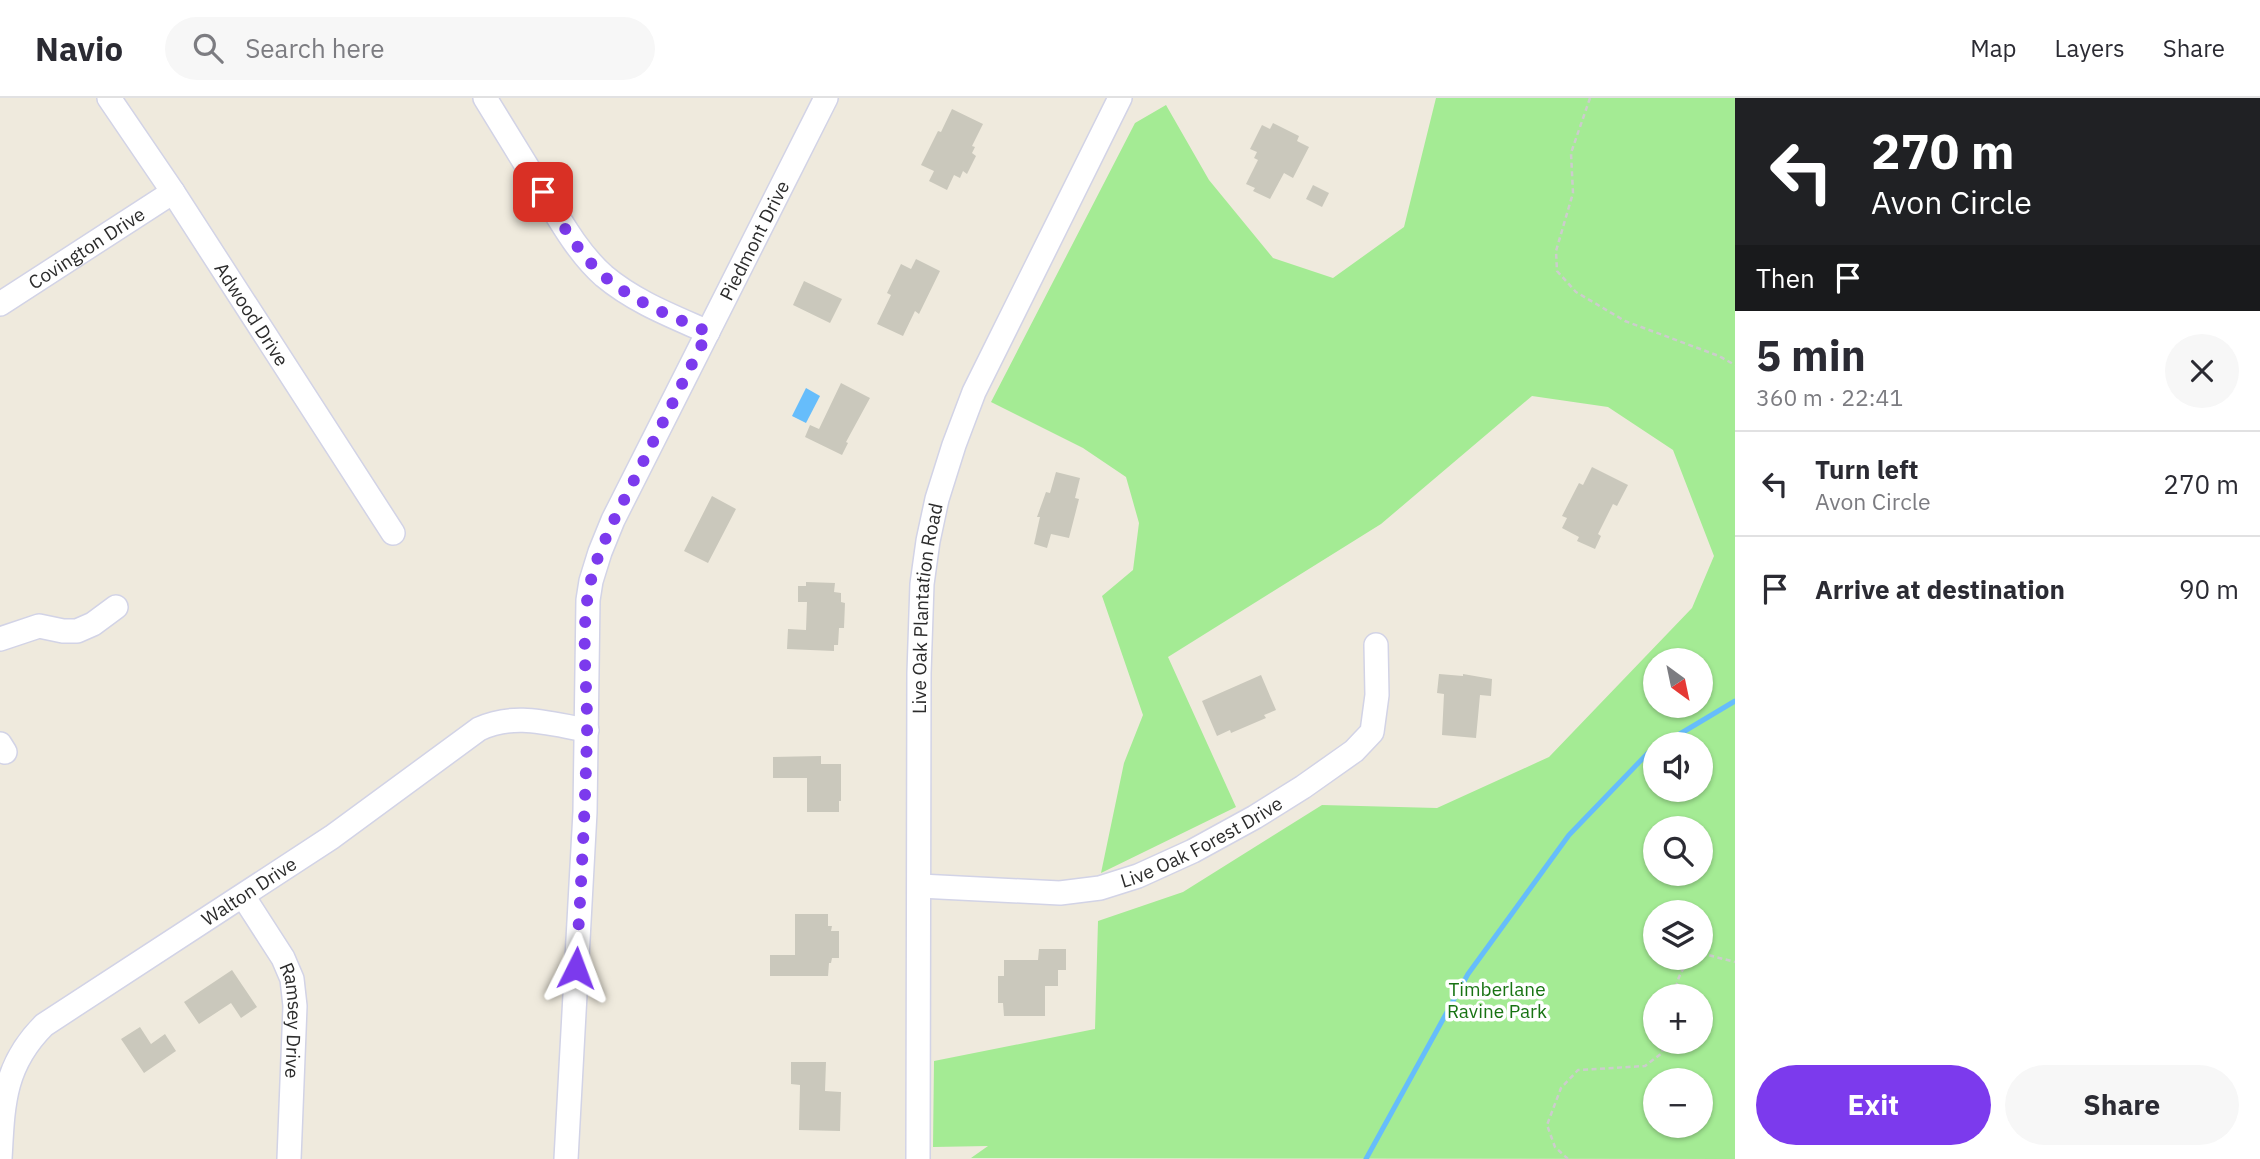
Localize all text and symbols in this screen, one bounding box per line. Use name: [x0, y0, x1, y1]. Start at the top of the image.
search box: [165, 17, 655, 80]
text: Navio: [35, 27, 123, 70]
icon: search: [189, 29, 227, 67]
text: Search here: [245, 31, 385, 65]
text: Map: [1970, 32, 2017, 64]
text: Layers: [2055, 32, 2125, 64]
text: Share: [2163, 32, 2225, 64]
text: 270 m: [1871, 119, 2015, 182]
icon: left: [1756, 126, 1847, 217]
pin: [513, 162, 573, 222]
icon: arrive: [524, 173, 562, 211]
street label: Piedmont Drive: [714, 176, 794, 304]
text: Avon Circle: [1871, 181, 2032, 223]
street label: Covington Drive: [24, 202, 149, 294]
street label: Adwood Drive: [210, 258, 294, 370]
icon: arrive: [1829, 259, 1867, 297]
text: Then: [1756, 261, 1815, 295]
text: 5 min: [1756, 328, 1866, 383]
button: close: [2165, 334, 2239, 408]
text: 360 m · 22:41: [1756, 382, 1903, 412]
text: Turn left: [1815, 452, 1918, 486]
icon: left: [1756, 465, 1794, 503]
text: 270 m: [2163, 467, 2239, 501]
text: Avon Circle: [1815, 486, 1931, 516]
street label: Live Oak Plantation Road: [907, 501, 948, 714]
icon: arrive: [1756, 570, 1794, 608]
text: Arrive at destination: [1815, 572, 2065, 606]
text: 90 m: [2179, 572, 2239, 606]
north arrow: [1643, 648, 1713, 718]
map controls: [1643, 648, 1713, 1138]
button: sound: [1643, 732, 1713, 802]
street label: Live Oak Forest Drive: [1117, 791, 1287, 893]
button: search: [1643, 816, 1713, 886]
street label: Walton Drive: [197, 851, 301, 931]
button: layers: [1643, 900, 1713, 970]
position arrow: [539, 931, 613, 1005]
street label: Ramsey Drive: [274, 959, 307, 1079]
park label: Timberlane Ravine Park: [1447, 977, 1547, 1023]
button: +: [1643, 984, 1713, 1054]
button: Exit: [1756, 1065, 1991, 1145]
button: Share: [2005, 1065, 2239, 1145]
button: −: [1643, 1068, 1713, 1138]

